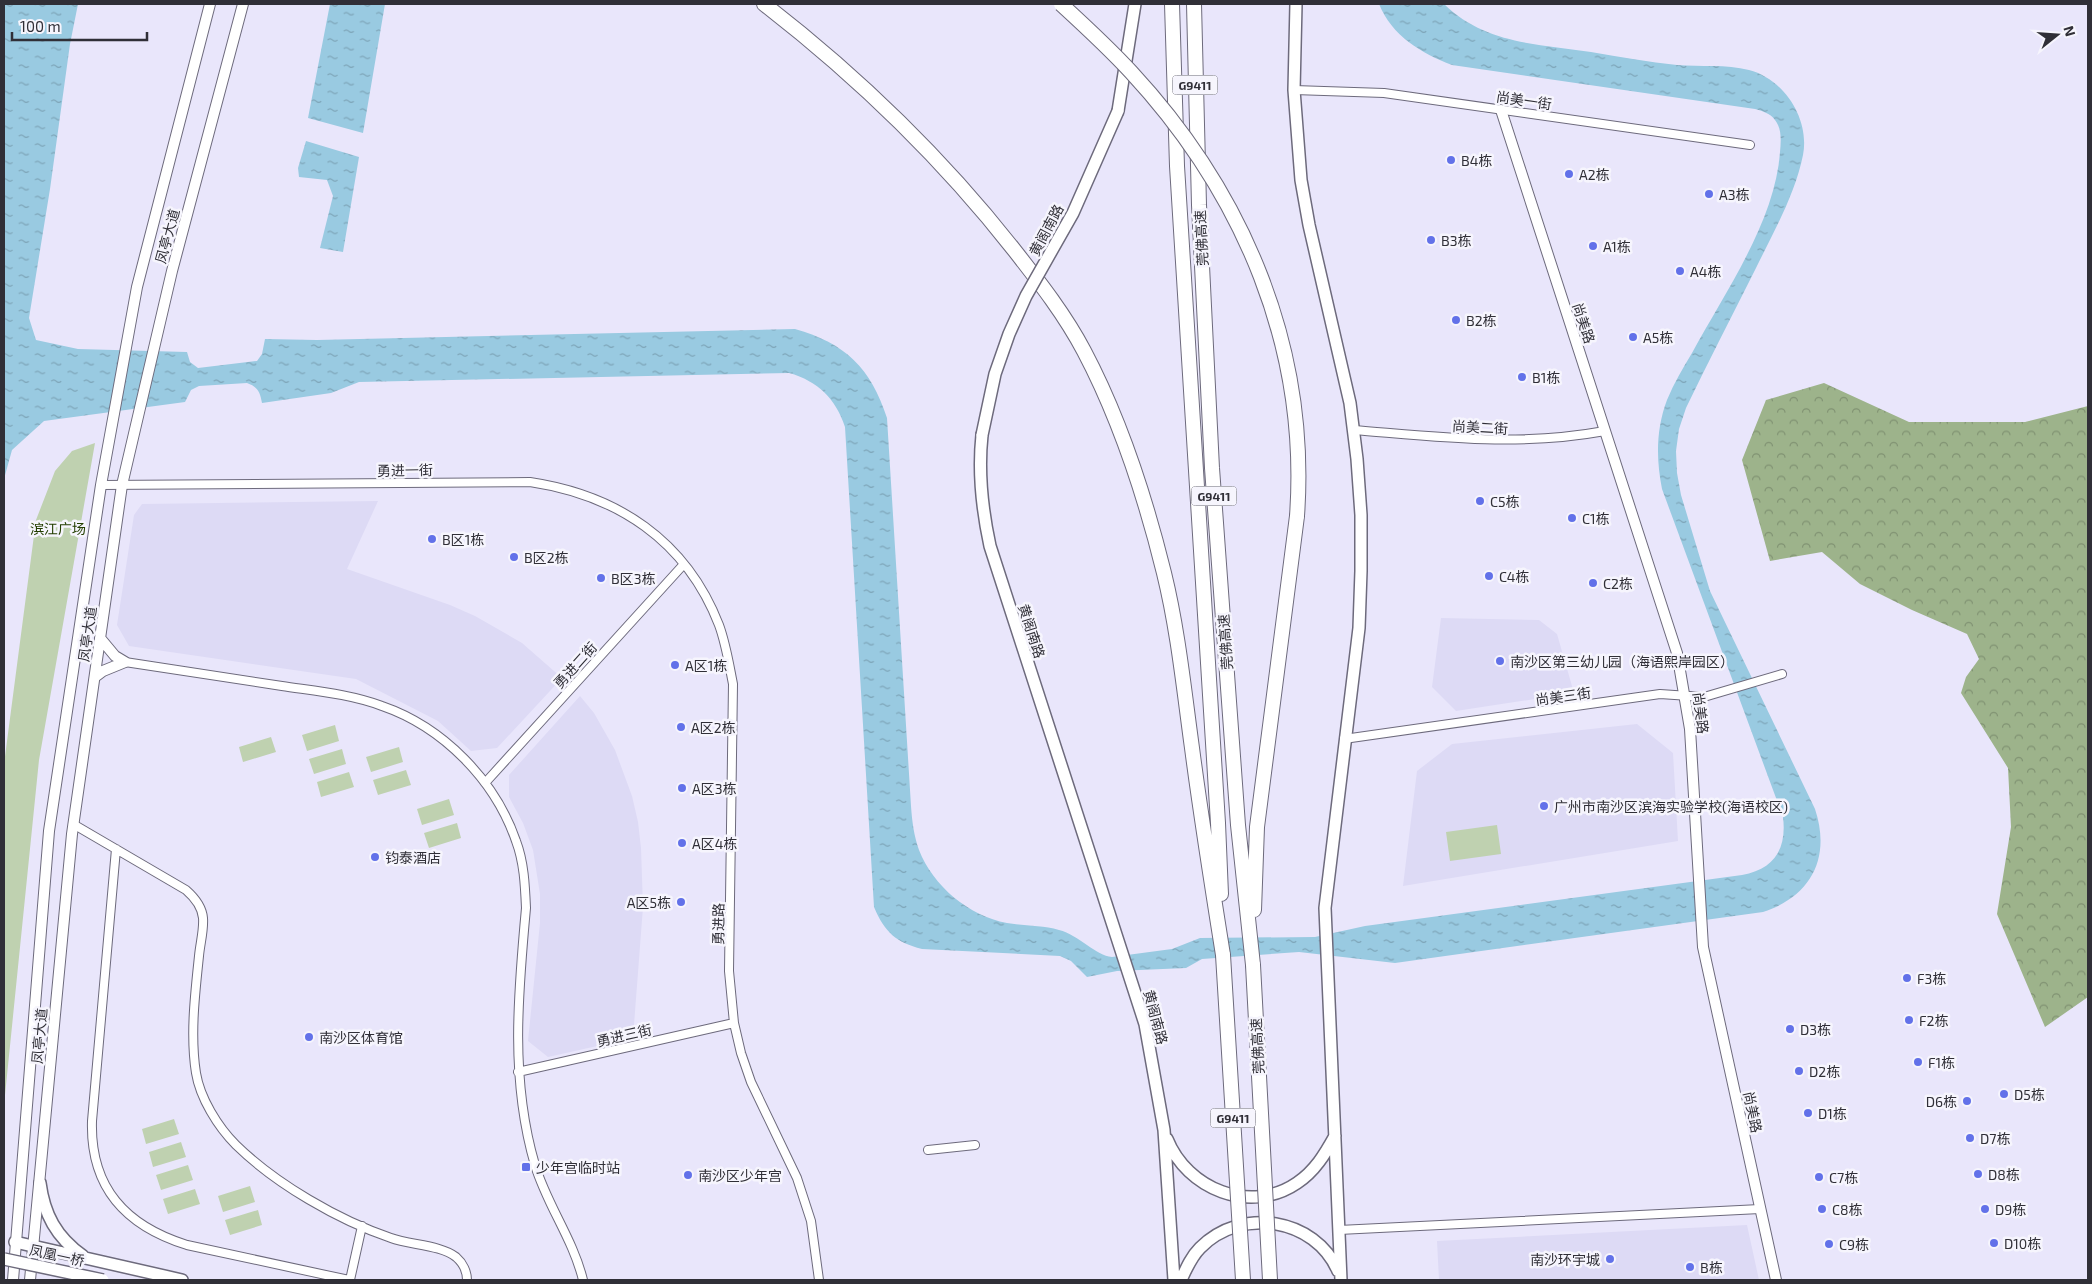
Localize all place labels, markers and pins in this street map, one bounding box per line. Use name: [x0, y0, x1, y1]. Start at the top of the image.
place label: B4栋: [1461, 152, 1492, 169]
marker: B4栋: [1445, 154, 1457, 166]
place label: A2栋: [1579, 166, 1610, 183]
marker: A2栋: [1563, 168, 1575, 180]
place label: A3栋: [1719, 186, 1750, 203]
marker: A3栋: [1703, 188, 1715, 200]
place label: B3栋: [1441, 232, 1471, 249]
marker: B3栋: [1425, 234, 1437, 246]
place label: A1栋: [1603, 238, 1631, 255]
marker: A1栋: [1587, 240, 1599, 252]
place label: A4栋: [1690, 263, 1721, 280]
marker: A4栋: [1674, 265, 1686, 277]
place label: B2栋: [1466, 312, 1497, 329]
marker: B2栋: [1450, 314, 1462, 326]
place label: A5栋: [1643, 329, 1673, 346]
marker: A5栋: [1627, 331, 1639, 343]
place label: B1栋: [1532, 369, 1560, 386]
marker: B1栋: [1516, 371, 1528, 383]
place label: C5栋: [1490, 493, 1519, 510]
marker: C5栋: [1474, 495, 1486, 507]
place label: C1栋: [1582, 510, 1610, 527]
marker: C1栋: [1566, 512, 1578, 524]
place label: B区1栋: [442, 531, 484, 548]
marker: B区1栋: [426, 533, 438, 545]
place label: B区2栋: [524, 549, 569, 566]
marker: B区2栋: [508, 551, 520, 563]
place label: C4栋: [1499, 568, 1529, 585]
place label: B区3栋: [611, 570, 655, 587]
marker: C4栋: [1483, 570, 1495, 582]
marker: B区3栋: [595, 572, 607, 584]
place label: C2栋: [1603, 575, 1633, 592]
marker: C2栋: [1587, 577, 1599, 589]
place label: 南沙区第三幼儿园（海语熙岸园区）: [1510, 653, 1734, 670]
marker: 南沙区第三幼儿园（海语熙岸园区）: [1494, 655, 1506, 667]
place label: A区1栋: [685, 657, 727, 674]
marker: A区1栋: [669, 659, 681, 671]
place label: A区2栋: [691, 719, 736, 736]
marker: A区2栋: [675, 721, 687, 733]
place label: A区3栋: [692, 780, 737, 797]
marker: A区3栋: [676, 782, 688, 794]
place label: 广州市南沙区滨海实验学校(海语校区): [1554, 798, 1788, 815]
marker: 广州市南沙区滨海实验学校(海语校区): [1538, 800, 1550, 812]
place label: A区4栋: [692, 835, 737, 852]
marker: A区4栋: [676, 837, 688, 849]
place label: 钧泰酒店: [385, 849, 441, 866]
marker: 钧泰酒店: [369, 851, 381, 863]
place label: A区5栋: [627, 894, 671, 911]
marker: A区5栋: [675, 896, 687, 908]
place label: F3栋: [1917, 970, 1946, 987]
marker: F3栋: [1901, 972, 1913, 984]
place label: F2栋: [1919, 1012, 1948, 1029]
marker: F2栋: [1903, 1014, 1915, 1026]
place label: D3栋: [1800, 1021, 1831, 1038]
marker: D3栋: [1784, 1023, 1796, 1035]
place label: 南沙区体育馆: [319, 1029, 403, 1046]
marker: 南沙区体育馆: [303, 1031, 315, 1043]
place label: F1栋: [1928, 1054, 1955, 1071]
marker: F1栋: [1912, 1056, 1924, 1068]
place label: D2栋: [1809, 1063, 1840, 1080]
marker: D2栋: [1793, 1065, 1805, 1077]
place label: D5栋: [2014, 1086, 2045, 1103]
marker: D5栋: [1998, 1088, 2010, 1100]
place label: D6栋: [1926, 1093, 1957, 1110]
marker: D6栋: [1961, 1095, 1973, 1107]
place label: D1栋: [1818, 1105, 1847, 1122]
marker: D1栋: [1802, 1107, 1814, 1119]
place label: D7栋: [1980, 1130, 2010, 1147]
marker: D7栋: [1964, 1132, 1976, 1144]
place label: 少年宫临时站: [536, 1159, 620, 1176]
marker: 少年宫临时站: [520, 1161, 532, 1173]
place label: D8栋: [1988, 1166, 2020, 1183]
place label: 南沙区少年宫: [698, 1167, 782, 1184]
marker: D8栋: [1972, 1168, 1984, 1180]
marker: 南沙区少年宫: [682, 1169, 694, 1181]
place label: C7栋: [1829, 1169, 1858, 1186]
marker: C7栋: [1813, 1171, 1825, 1183]
place label: C8栋: [1832, 1201, 1862, 1218]
place label: D9栋: [1995, 1201, 2026, 1218]
marker: C8栋: [1816, 1203, 1828, 1215]
marker: D9栋: [1979, 1203, 1991, 1215]
place label: D10栋: [2004, 1235, 2041, 1252]
place label: C9栋: [1839, 1236, 1869, 1253]
marker: D10栋: [1988, 1237, 2000, 1249]
marker: C9栋: [1823, 1238, 1835, 1250]
place label: 南沙环宇城: [1530, 1251, 1600, 1268]
marker: 南沙环宇城: [1604, 1253, 1616, 1265]
place label: B栋: [1700, 1259, 1723, 1276]
marker: B栋: [1684, 1261, 1696, 1273]

